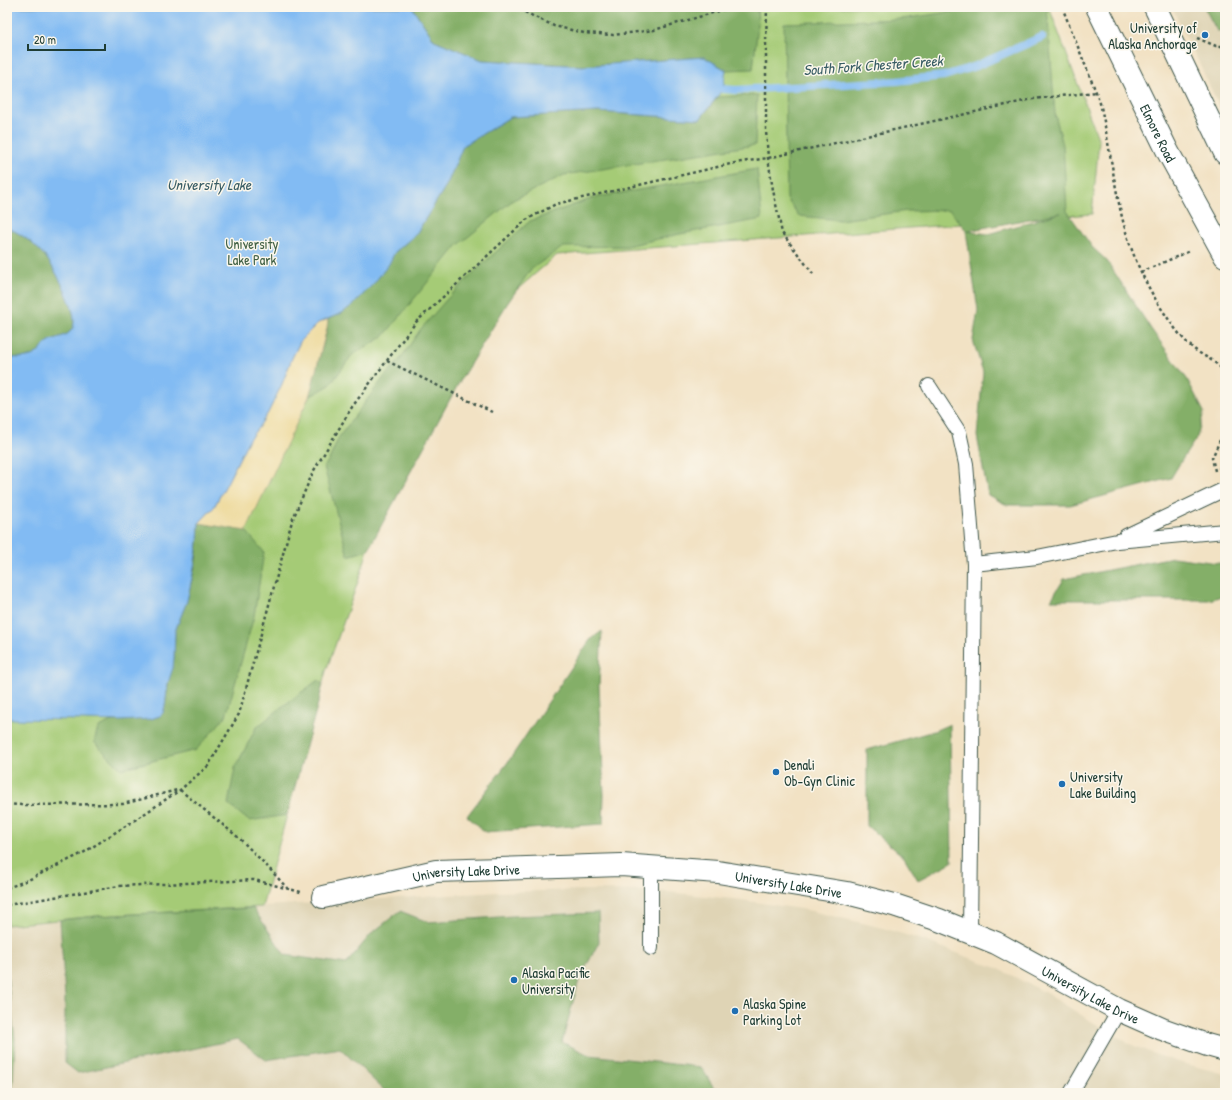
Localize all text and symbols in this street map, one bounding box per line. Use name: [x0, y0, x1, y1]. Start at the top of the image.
place label: University of Alaska Anchorage: [1108, 18, 1197, 54]
scale bar: [28, 26, 105, 52]
marker: University of Alaska Anchorage: [1200, 30, 1210, 40]
text: 20 m: [34, 31, 56, 48]
water label: South Fork Chester Creek: [803, 50, 945, 80]
street label: Elmore Road: [1136, 101, 1181, 166]
water label: University Lake: [167, 174, 252, 195]
park label: University Lake Park: [226, 234, 279, 269]
place label: Denali Ob-Gyn Clinic: [784, 755, 855, 791]
marker: Denali Ob-Gyn Clinic: [771, 767, 781, 777]
place label: University Lake Building: [1070, 767, 1136, 803]
marker: University Lake Building: [1057, 779, 1067, 789]
street label: University Lake Drive: [411, 859, 521, 886]
street label: University Lake Drive: [734, 865, 844, 902]
street label: University Lake Drive: [1039, 960, 1143, 1028]
place label: Alaska Pacific University: [522, 963, 590, 999]
marker: Alaska Pacific University: [509, 975, 519, 985]
place label: Alaska Spine Parking Lot: [743, 994, 807, 1030]
marker: Alaska Spine Parking Lot: [730, 1006, 740, 1016]

